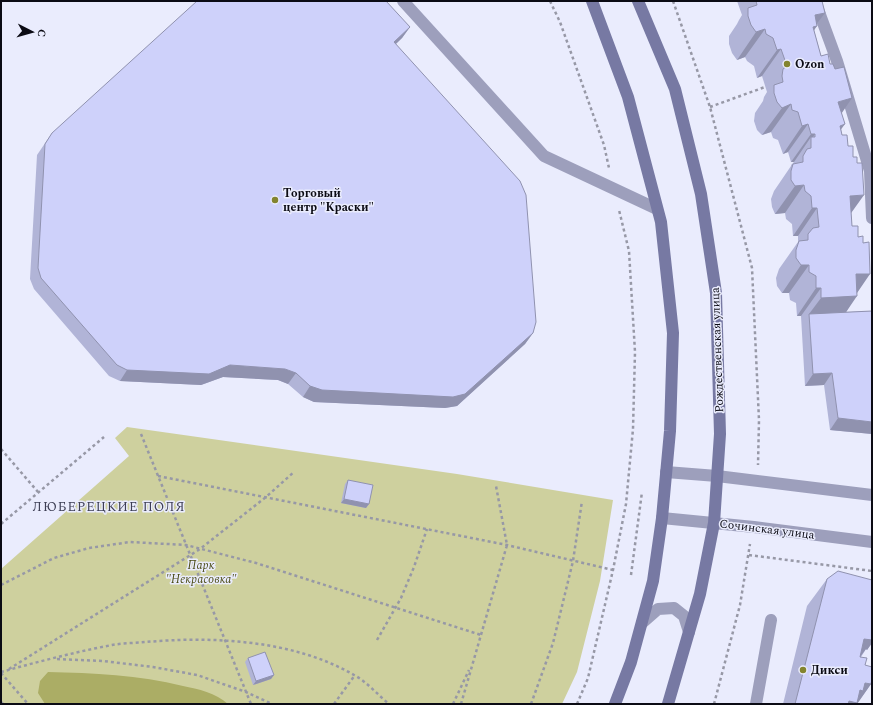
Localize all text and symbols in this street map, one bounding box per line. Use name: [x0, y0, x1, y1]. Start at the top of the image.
north arrow: [12, 12, 52, 52]
text: С: [33, 28, 50, 38]
place label: Ozon: [795, 55, 825, 74]
marker: Ozon: [782, 59, 792, 69]
place label: Торговый центр "Краски": [283, 184, 374, 217]
marker: Торговый центр "Краски": [270, 195, 280, 205]
street label: Рождественская улица: [706, 287, 729, 413]
district label: ЛЮБЕРЕЦКИЕ ПОЛЯ: [33, 497, 185, 517]
street label: Сочинская улица: [718, 514, 816, 545]
park label: Парк "Некрасовка": [166, 556, 237, 589]
place label: Дикси: [811, 661, 848, 680]
marker: Дикси: [798, 665, 808, 675]

